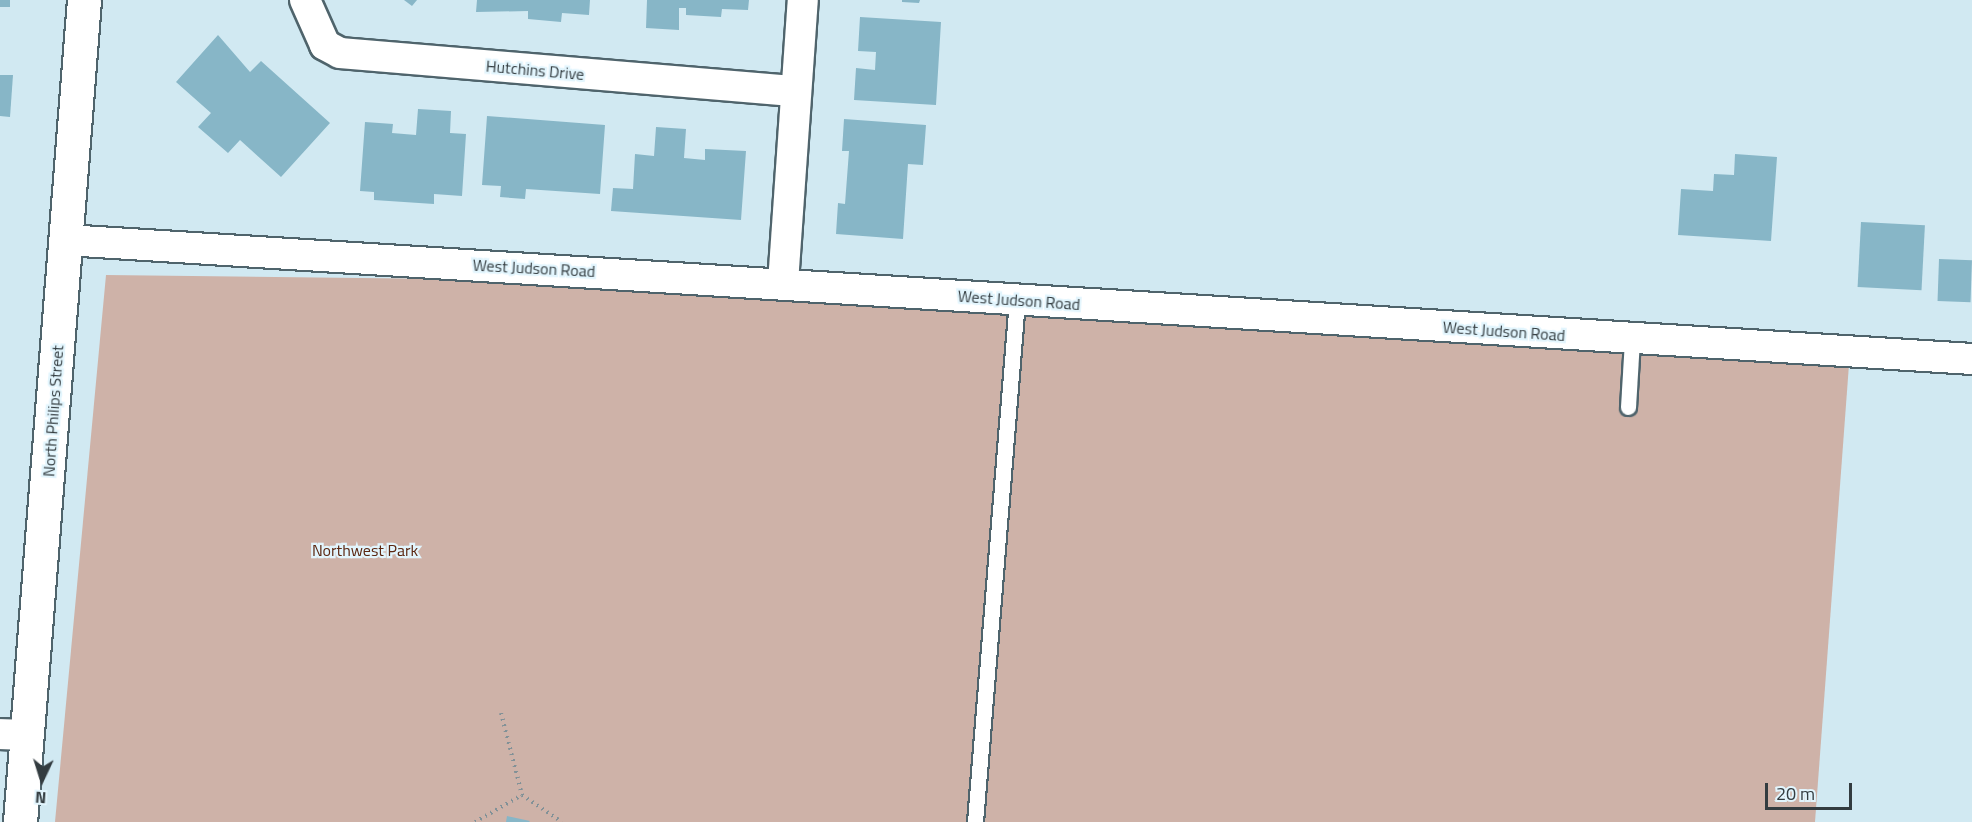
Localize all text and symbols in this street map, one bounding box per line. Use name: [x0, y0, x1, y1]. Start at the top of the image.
street label: Hutchins Drive: [485, 56, 585, 84]
street label: West Judson Road: [472, 255, 596, 281]
street label: West Judson Road: [957, 286, 1081, 314]
street label: West Judson Road: [1442, 317, 1566, 345]
street label: North Philips Street: [39, 345, 67, 477]
park label: Northwest Park: [312, 540, 418, 560]
north arrow: [12, 750, 72, 810]
scale bar: [1768, 771, 1855, 809]
text: 20 m: [1776, 780, 1815, 807]
text: N: [34, 786, 47, 810]

